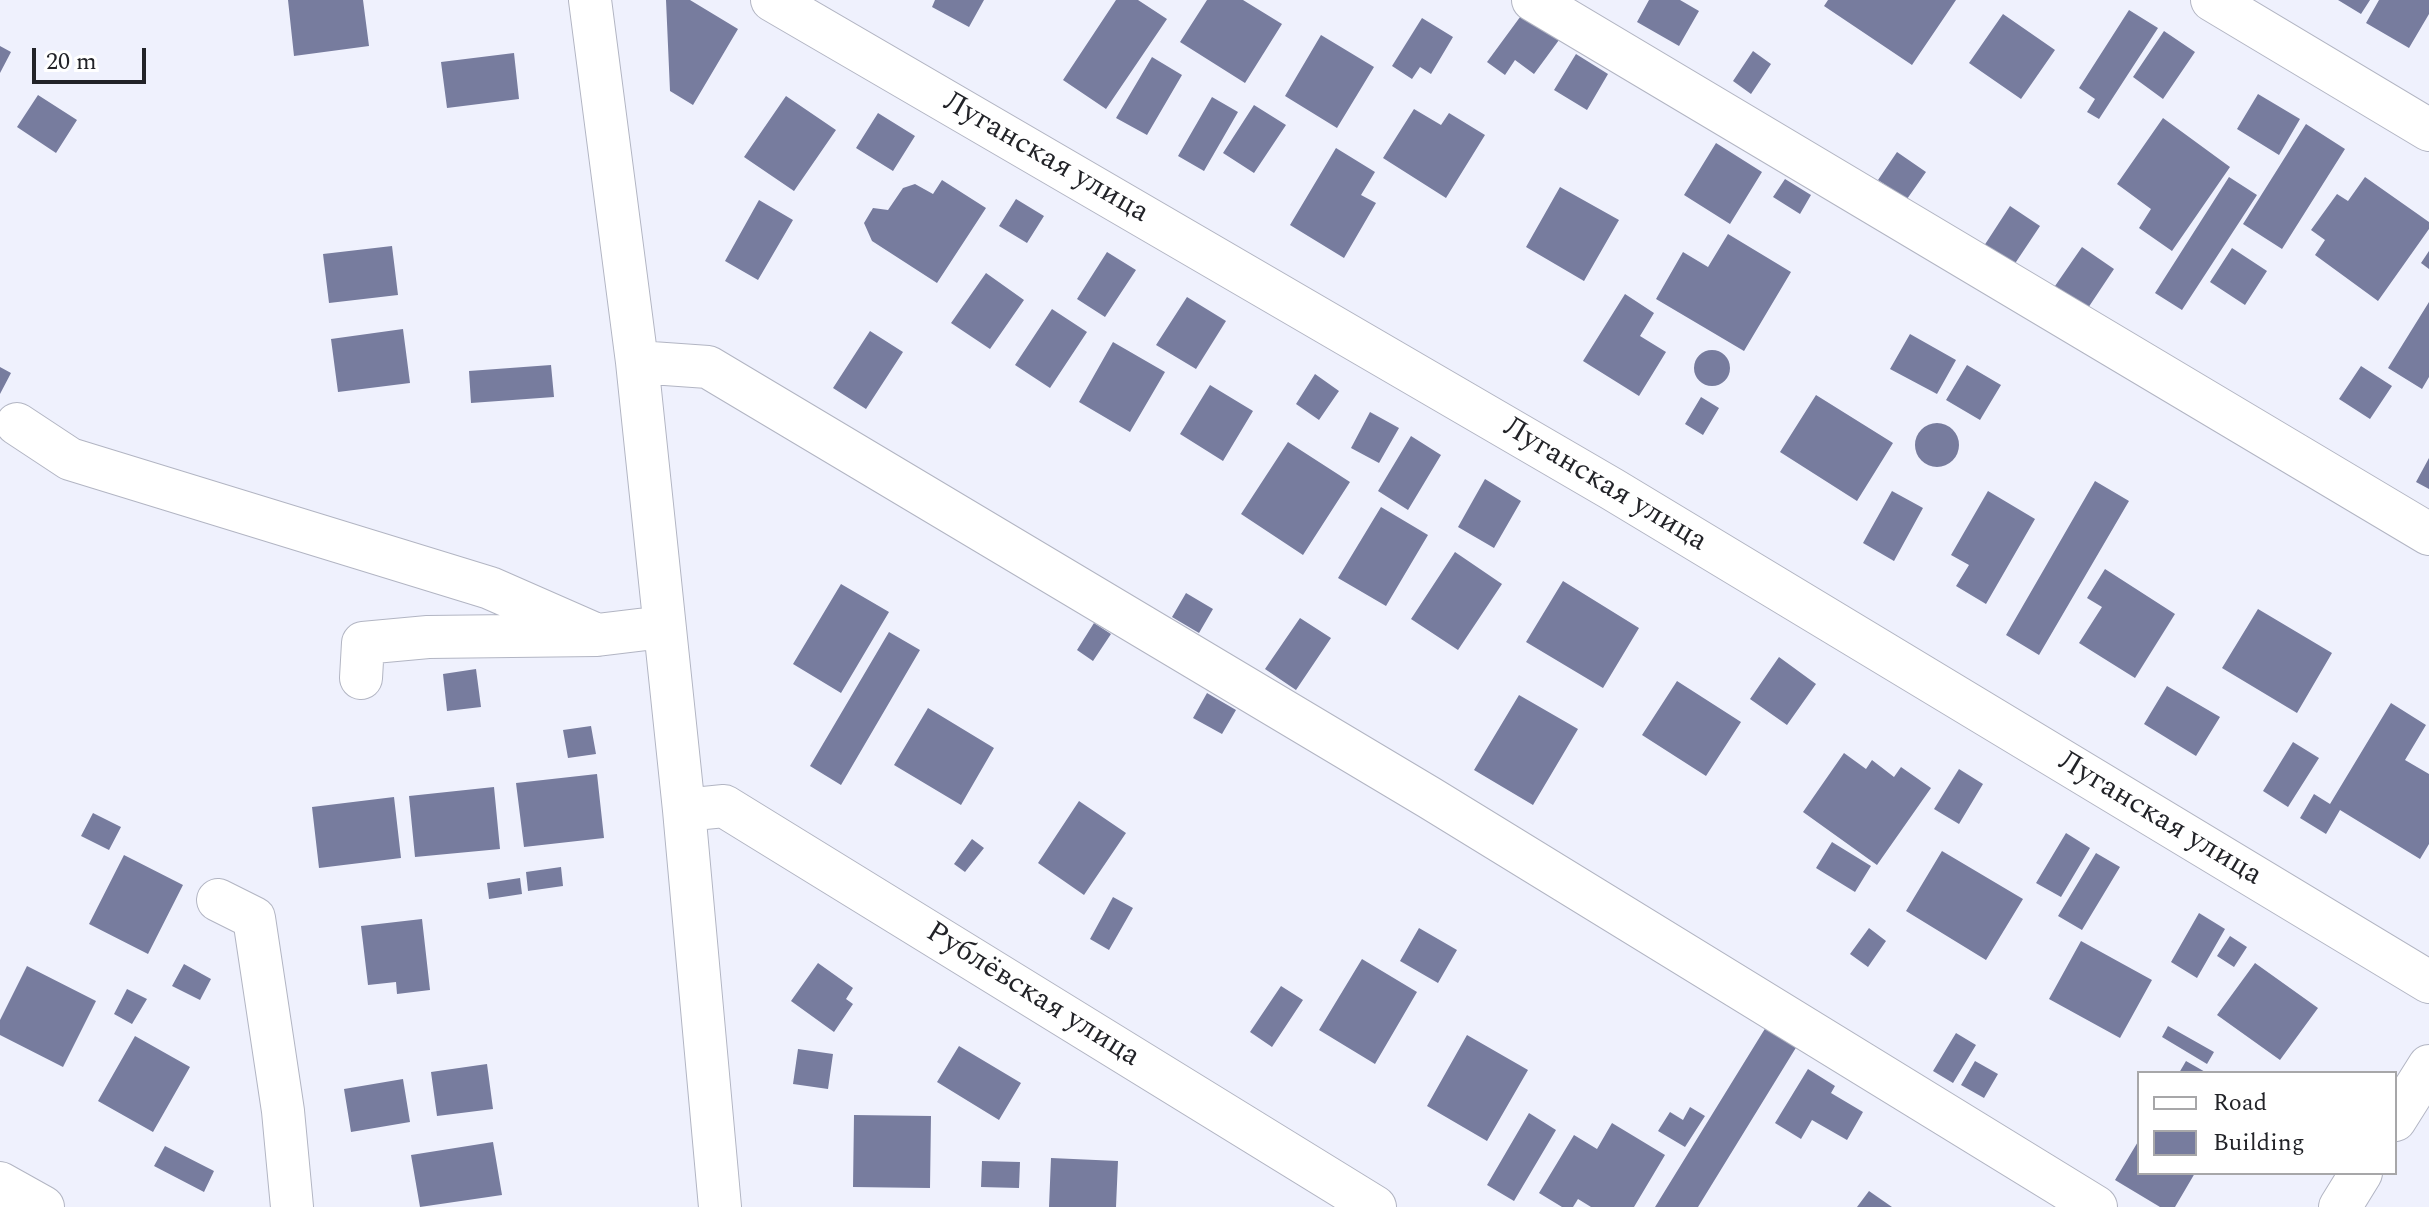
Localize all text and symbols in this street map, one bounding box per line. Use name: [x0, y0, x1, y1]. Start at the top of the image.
scale bar: [36, 32, 150, 82]
text: 20 m: [46, 44, 97, 80]
street label: Луганская улица: [936, 85, 1154, 233]
street label: Луганская улица: [1495, 411, 1713, 561]
street label: Луганская улица: [2050, 745, 2268, 895]
street label: Рублёвская улица: [918, 916, 1146, 1076]
legend: [2137, 1071, 2397, 1175]
text: Road: [2213, 1085, 2267, 1121]
text: Building: [2213, 1125, 2305, 1161]

